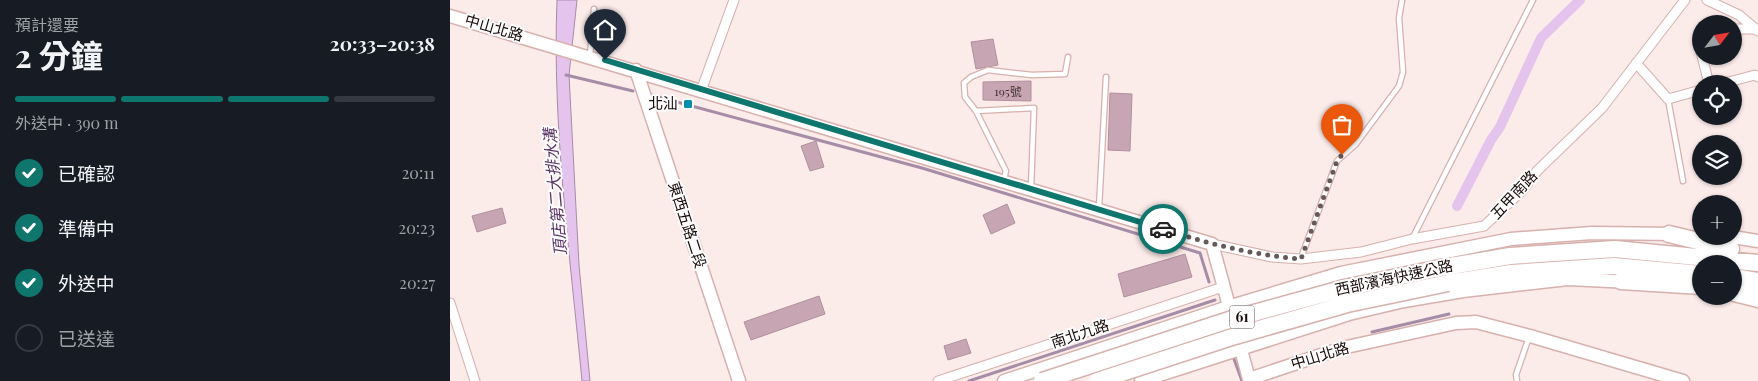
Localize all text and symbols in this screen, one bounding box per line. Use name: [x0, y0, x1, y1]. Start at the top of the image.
street label: 中山北路: [463, 9, 526, 45]
pin: [584, 9, 626, 60]
text: 預計還要: [15, 14, 79, 35]
north arrow: [1692, 15, 1742, 65]
map controls: [1692, 15, 1742, 305]
icon: home: [591, 16, 619, 44]
text: 20:33–20:38: [330, 30, 435, 56]
text: 2 分鐘: [15, 33, 103, 76]
button: locate: [1692, 75, 1742, 125]
house number: 195號: [994, 83, 1022, 99]
place label: 北汕: [648, 93, 678, 113]
marker: 北汕: [682, 98, 694, 110]
pin: [1321, 104, 1363, 155]
icon: bag: [1328, 111, 1356, 139]
text: 外送中 · 390 m: [15, 112, 118, 133]
water label: 頂店第二大排水溝: [538, 125, 571, 257]
button: layers: [1692, 135, 1742, 185]
icon: check: [15, 159, 43, 187]
text: 已確認: [58, 160, 115, 186]
text: 20:11: [402, 162, 435, 183]
street label: 五甲南路: [1485, 166, 1541, 223]
street label: 東西五路二段: [665, 179, 711, 271]
button: +: [1692, 195, 1742, 245]
courier: [1138, 204, 1188, 254]
icon: check: [15, 214, 43, 242]
text: 準備中: [58, 215, 115, 241]
icon: car: [1149, 215, 1177, 243]
text: 20:23: [399, 217, 435, 238]
street label: 西部濱海快速公路: [1333, 255, 1455, 299]
button: −: [1692, 255, 1742, 305]
icon: check: [15, 269, 43, 297]
text: 外送中: [58, 270, 115, 296]
text: 20:27: [399, 272, 435, 293]
road number: 61: [1230, 306, 1254, 328]
street label: 南北九路: [1048, 314, 1111, 352]
text: 已送達: [58, 325, 115, 351]
street label: 中山北路: [1288, 337, 1351, 373]

